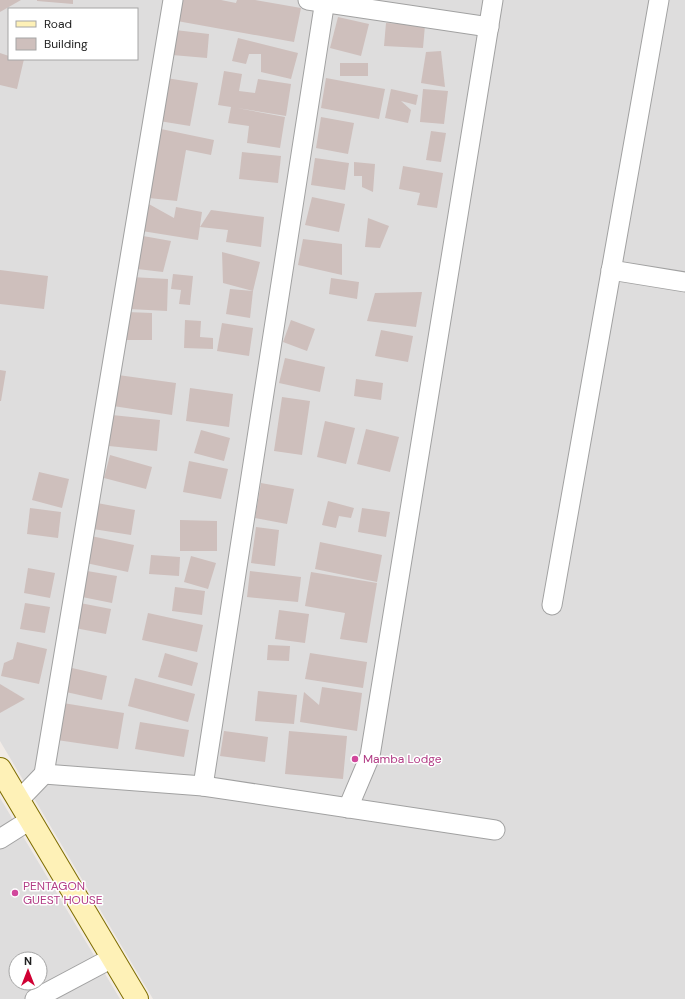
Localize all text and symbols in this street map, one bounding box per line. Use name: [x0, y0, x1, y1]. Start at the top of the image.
legend: [8, 8, 138, 60]
text: Road: [44, 16, 72, 32]
text: Building: [44, 36, 88, 52]
place label: Mamba Lodge: [363, 751, 442, 767]
marker: Mamba Lodge: [350, 754, 360, 764]
place label: PENTAGON GUEST HOUSE: [23, 878, 103, 908]
marker: PENTAGON GUEST HOUSE: [10, 888, 20, 898]
north arrow: [8, 951, 48, 991]
text: N: [24, 954, 32, 968]

